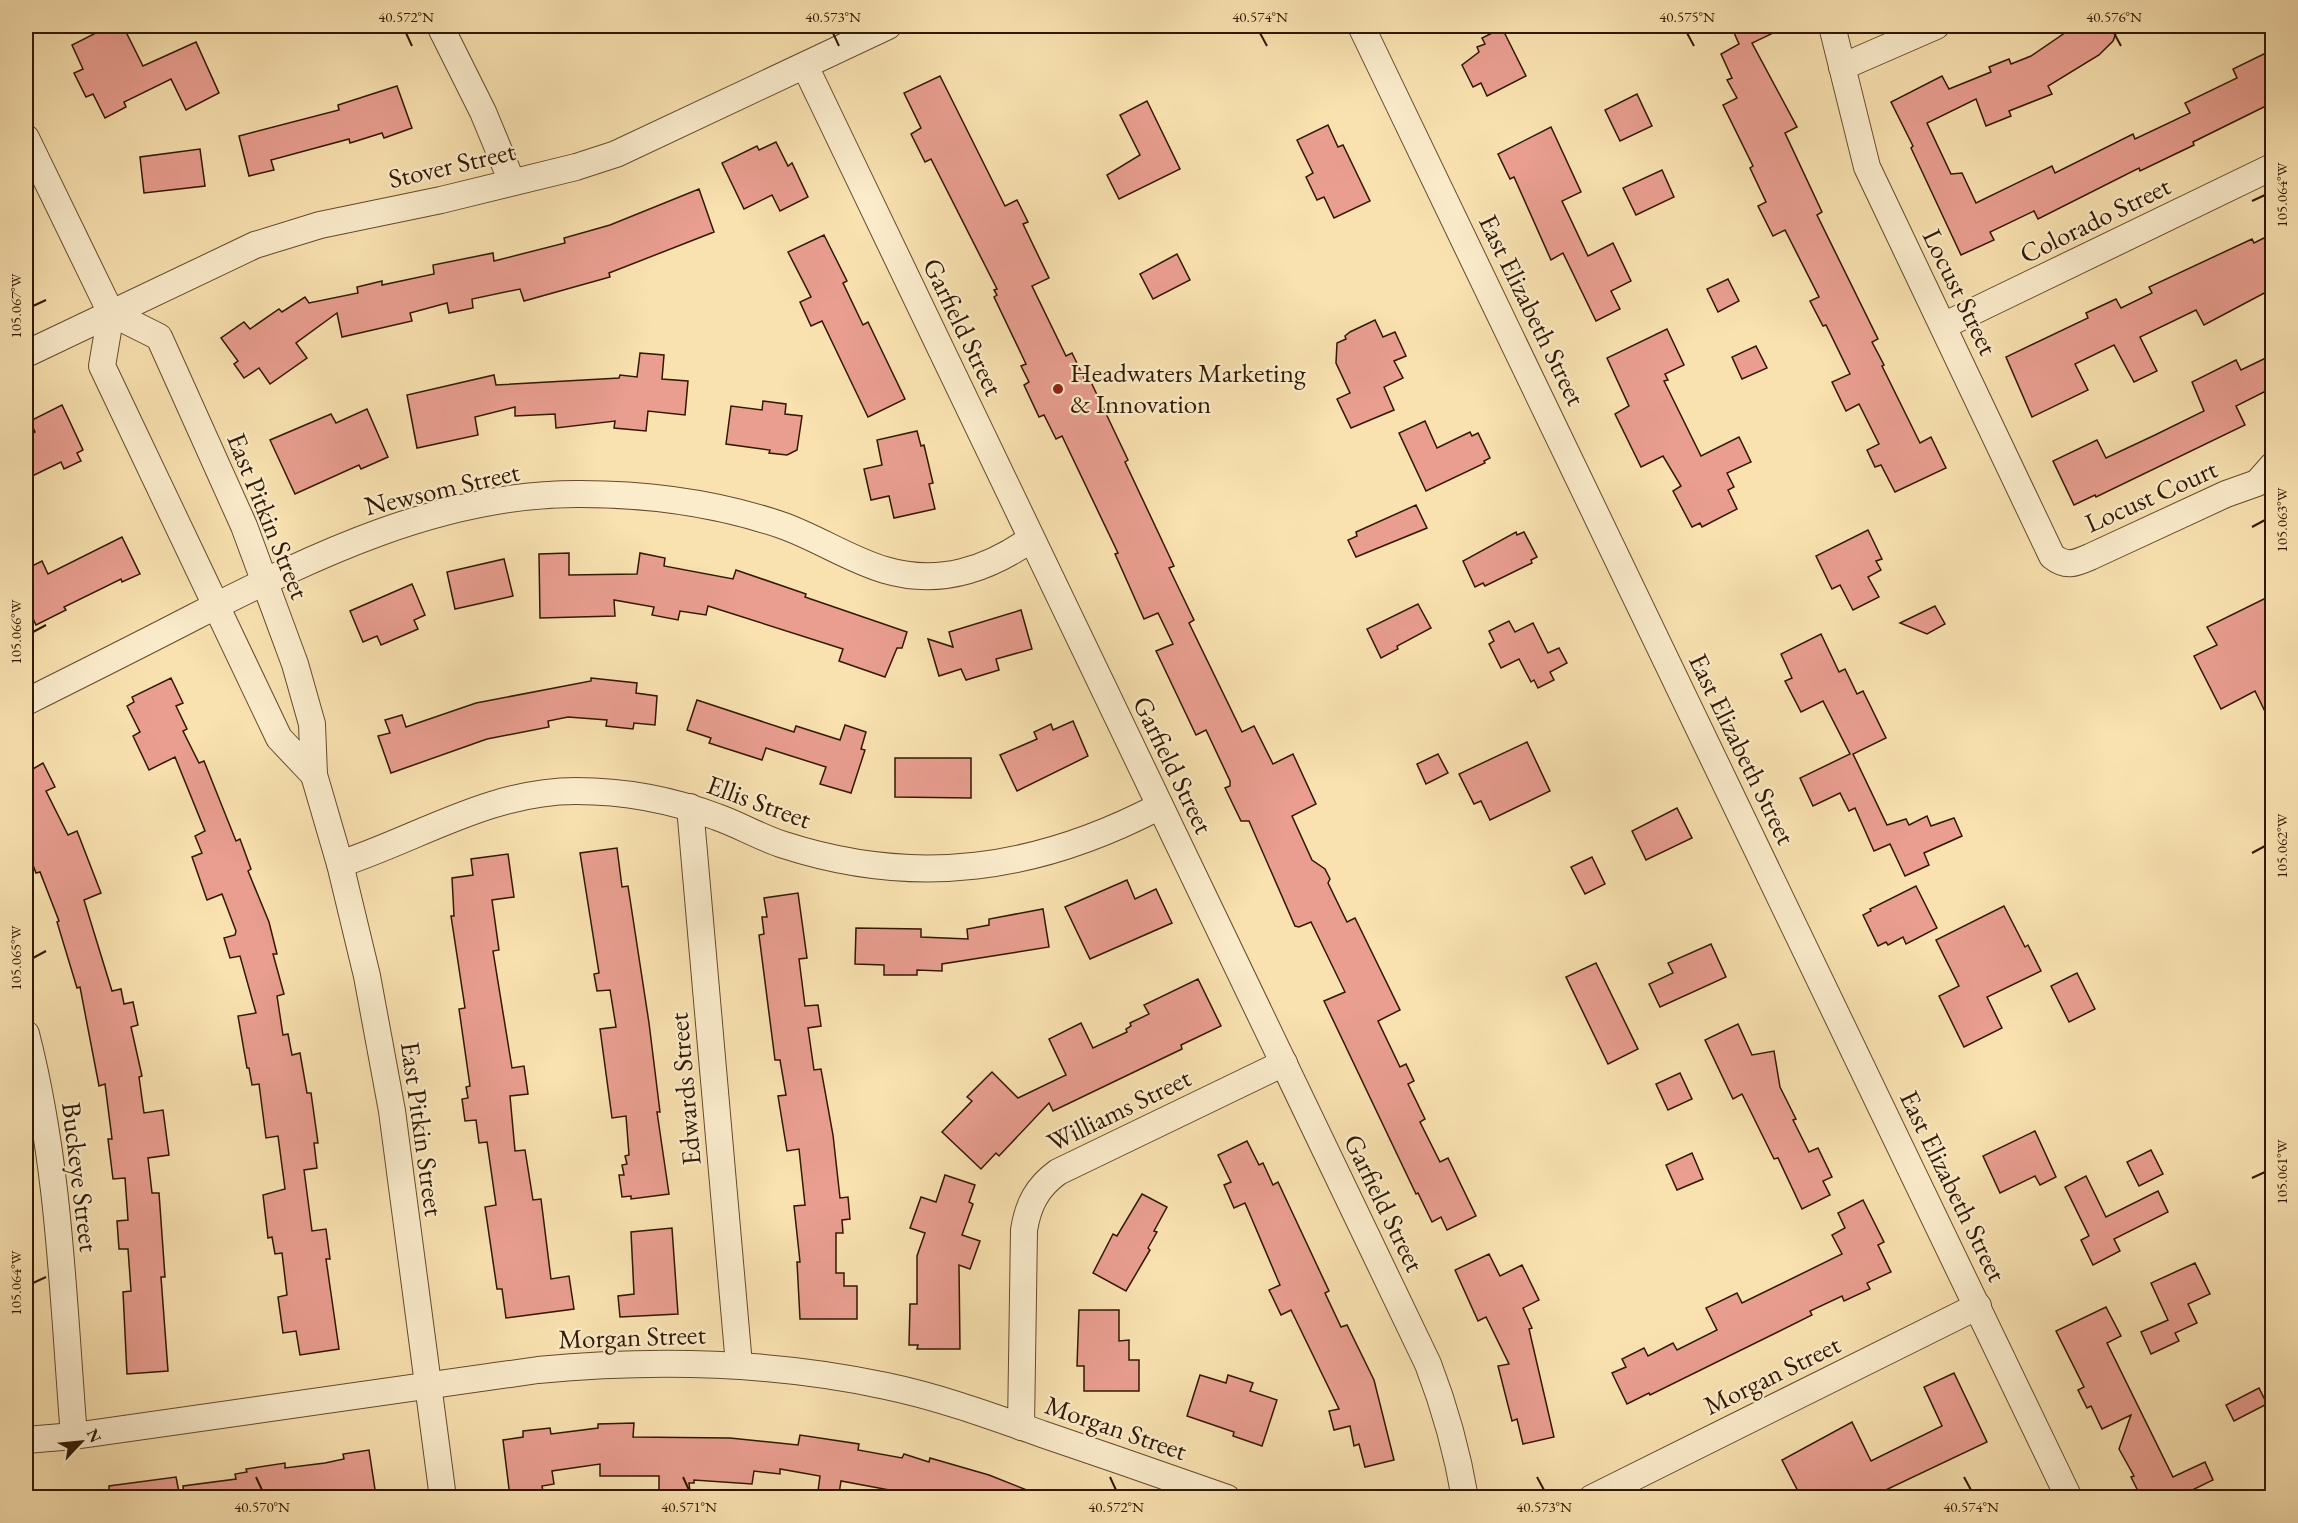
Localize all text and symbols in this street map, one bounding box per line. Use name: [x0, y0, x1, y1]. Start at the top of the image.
text: 40.572°N: [378, 7, 434, 26]
text: 40.573°N: [805, 7, 861, 26]
text: 40.574°N: [1232, 7, 1288, 26]
text: 40.575°N: [1659, 7, 1715, 26]
text: 40.576°N: [2086, 7, 2142, 26]
street label: Stover Street: [385, 133, 519, 196]
text: 105.064°W: [2272, 162, 2291, 227]
street label: Colorado Street: [2014, 168, 2176, 271]
street label: East Elizabeth Street: [1471, 208, 1594, 412]
street label: Locust Street: [1915, 223, 2006, 361]
street label: Garfield Street: [915, 252, 1012, 402]
text: 105.067°W: [6, 273, 25, 338]
place label: Headwaters Marketing & Innovation: [1070, 355, 1306, 421]
marker: Headwaters Marketing & Innovation: [1051, 382, 1065, 396]
street label: East Pitkin Street: [219, 428, 318, 605]
street label: Locust Court: [2079, 451, 2223, 540]
street label: Newsom Street: [361, 454, 523, 523]
text: 105.063°W: [2272, 487, 2291, 552]
text: 105.066°W: [6, 599, 25, 664]
street label: East Elizabeth Street: [1681, 647, 1804, 851]
street label: Garfield Street: [1125, 690, 1222, 840]
street label: Ellis Street: [702, 767, 817, 837]
text: 105.062°W: [2272, 813, 2291, 878]
text: 105.065°W: [6, 925, 25, 990]
street label: Edwards Street: [660, 1011, 709, 1167]
street label: East Pitkin Street: [393, 1039, 452, 1219]
street label: Williams Street: [1041, 1059, 1197, 1159]
street label: East Elizabeth Street: [1892, 1084, 2015, 1288]
street label: Buckeye Street: [54, 1100, 107, 1254]
street label: Garfield Street: [1336, 1128, 1433, 1278]
text: 105.061°W: [2272, 1139, 2291, 1204]
text: 105.064°W: [6, 1250, 25, 1315]
street label: Morgan Street: [558, 1316, 707, 1357]
street label: Morgan Street: [1698, 1326, 1846, 1423]
street label: Morgan Street: [1041, 1387, 1192, 1468]
north arrow: [51, 1412, 111, 1472]
text: N: [82, 1425, 106, 1446]
text: 40.570°N: [234, 1497, 290, 1516]
text: 40.571°N: [661, 1497, 717, 1516]
text: 40.572°N: [1088, 1497, 1144, 1516]
text: 40.573°N: [1516, 1497, 1572, 1516]
text: 40.574°N: [1943, 1497, 1999, 1516]

